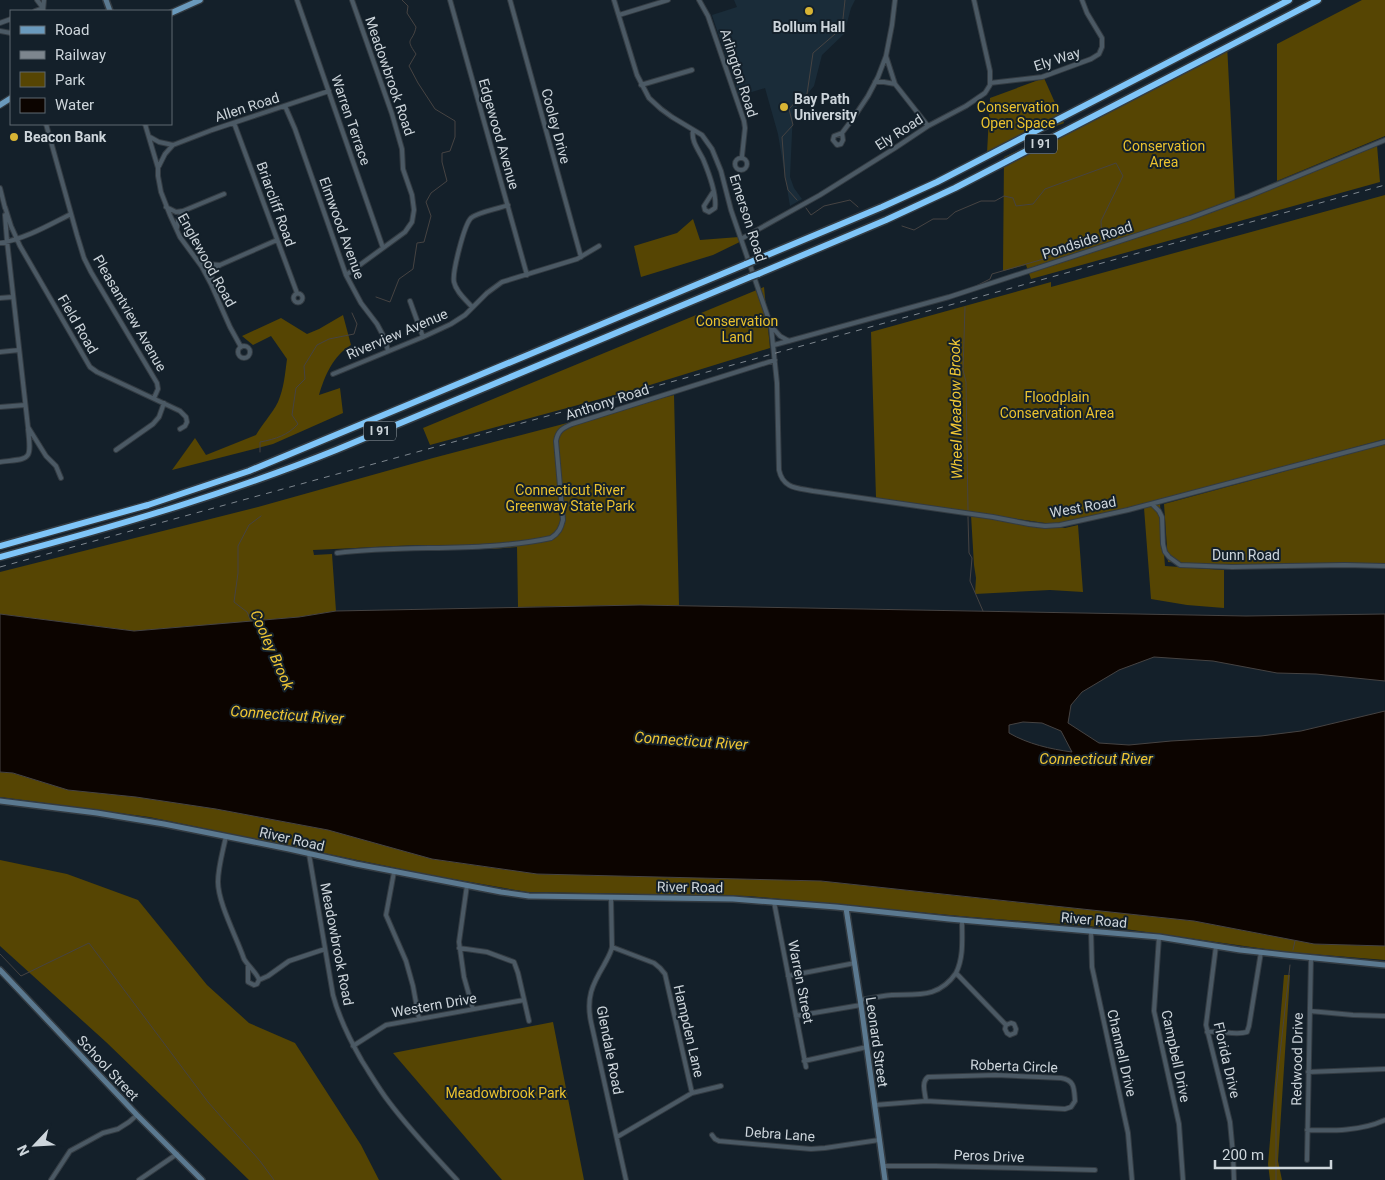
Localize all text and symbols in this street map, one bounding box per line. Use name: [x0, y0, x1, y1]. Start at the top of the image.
marker: Bollum Hall: [803, 5, 815, 17]
legend: [10, 10, 172, 125]
street label: Meadowbrook Road: [362, 14, 418, 138]
place label: Bollum Hall: [773, 19, 845, 35]
text: Road: [55, 21, 89, 39]
street label: Arlington Road: [717, 27, 761, 119]
street label: Ely Way: [1032, 44, 1083, 74]
text: Railway: [55, 46, 106, 64]
text: Park: [55, 71, 86, 89]
street label: Warren Terrace: [328, 73, 374, 167]
street label: Edgewood Avenue: [476, 77, 522, 191]
street label: Cooley Drive: [538, 87, 574, 165]
street label: Allen Road: [213, 89, 281, 125]
place label: Bay Path University: [794, 91, 858, 123]
text: Water: [55, 96, 94, 114]
park label: Conservation Open Space: [977, 99, 1059, 131]
marker: Bay Path University: [778, 101, 790, 113]
street label: Ely Road: [872, 111, 926, 153]
place label: Beacon Bank: [24, 129, 107, 145]
marker: Beacon Bank: [8, 131, 20, 143]
road number: I 91: [1025, 134, 1057, 154]
park label: Conservation Area: [1123, 138, 1205, 170]
street label: Briarcliff Road: [253, 160, 299, 248]
street label: Emerson Road: [726, 172, 770, 264]
street label: Elmwood Avenue: [316, 175, 368, 281]
street label: Englewood Road: [175, 210, 239, 310]
street label: Pondside Road: [1040, 218, 1134, 262]
street label: Pleasantview Avenue: [90, 252, 170, 374]
street label: Field Road: [55, 292, 101, 356]
street label: Riverview Avenue: [344, 305, 450, 363]
park label: Conservation Land: [696, 313, 778, 345]
water label: Wheel Meadow Brook: [946, 338, 966, 480]
street label: Anthony Road: [563, 381, 651, 423]
park label: Floodplain Conservation Area: [1000, 389, 1114, 421]
road number: I 91: [364, 422, 396, 441]
park label: Connecticut River Greenway State Park: [505, 482, 635, 514]
street label: West Road: [1049, 493, 1117, 521]
street label: Dunn Road: [1212, 547, 1280, 563]
water label: Cooley Brook: [246, 607, 298, 693]
water label: Connecticut River: [230, 702, 345, 728]
water label: Connecticut River: [634, 728, 749, 754]
water label: Connecticut River: [1039, 750, 1154, 768]
street label: River Road: [258, 824, 326, 854]
street label: River Road: [657, 878, 723, 896]
street label: Meadowbrook Road: [317, 881, 357, 1007]
street label: River Road: [1060, 909, 1128, 931]
street label: Warren Street: [785, 939, 817, 1026]
street label: Hampden Lane: [671, 983, 707, 1079]
street label: Western Drive: [390, 990, 478, 1020]
street label: Leonard Street: [863, 996, 891, 1089]
street label: Glendale Road: [594, 1004, 626, 1096]
street label: Channell Drive: [1104, 1008, 1140, 1098]
street label: Campbell Drive: [1158, 1008, 1194, 1104]
street label: Redwood Drive: [1288, 1012, 1306, 1106]
street label: Florida Drive: [1210, 1020, 1244, 1100]
street label: School Street: [74, 1032, 142, 1104]
street label: Roberta Circle: [970, 1056, 1058, 1076]
park label: Meadowbrook Park: [446, 1085, 567, 1101]
north arrow: [10, 1120, 60, 1170]
street label: Debra Lane: [744, 1124, 816, 1144]
scale bar: [1215, 1138, 1331, 1170]
text: N: [14, 1143, 33, 1158]
text: 200 m: [1222, 1146, 1264, 1164]
street label: Peros Drive: [953, 1147, 1025, 1165]

